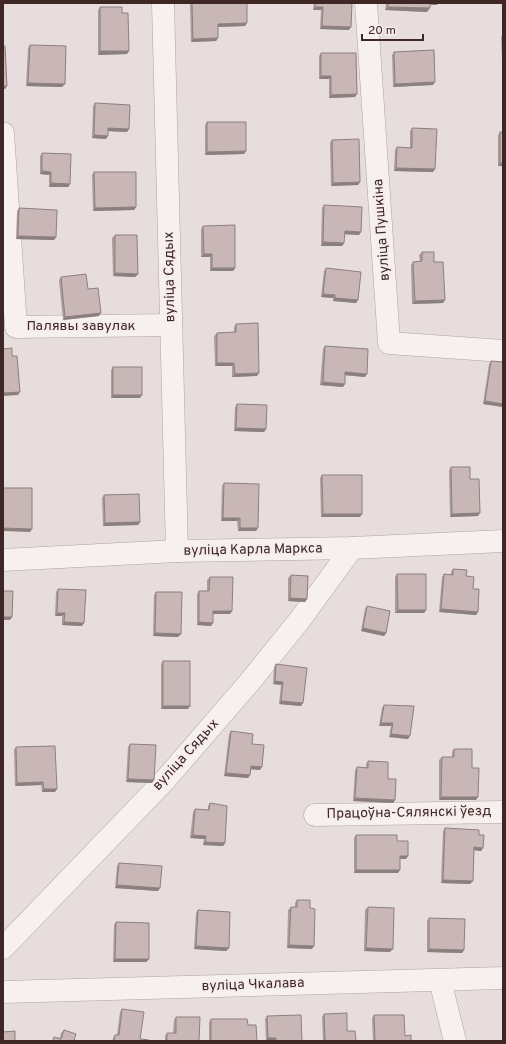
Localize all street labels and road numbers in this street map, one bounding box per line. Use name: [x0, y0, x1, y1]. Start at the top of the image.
street label: вуліца Пушкіна: [370, 178, 394, 282]
street label: вуліца Сядых: [161, 231, 179, 323]
street label: Палявы завулак: [26, 318, 136, 335]
street label: вуліца Карла Маркса: [183, 540, 323, 560]
street label: вуліца Сядых: [149, 716, 223, 794]
street label: Працоўна-Сялянскі ўезд: [326, 803, 492, 823]
street label: вуліца Чкалава: [201, 975, 305, 995]

